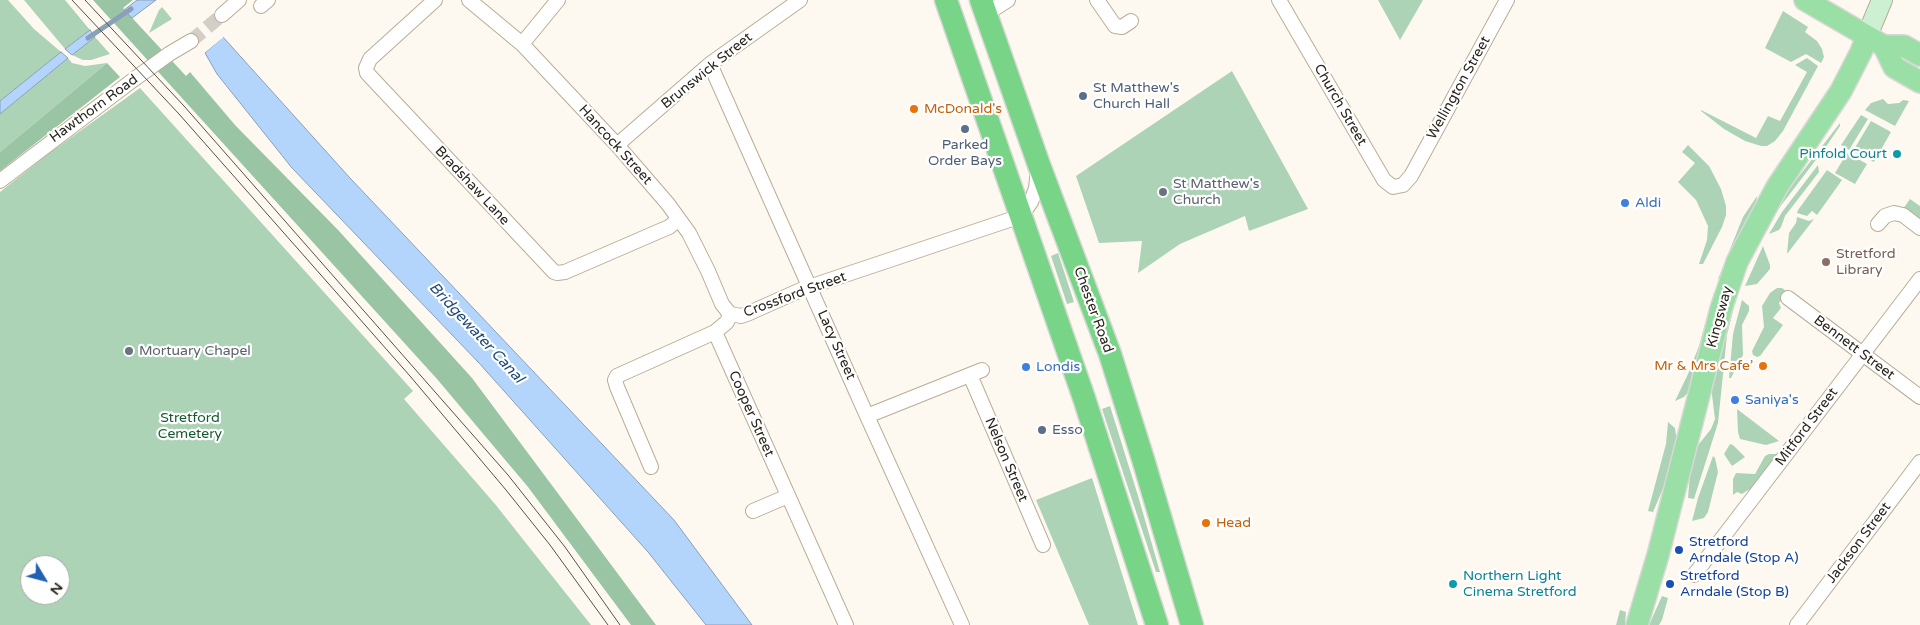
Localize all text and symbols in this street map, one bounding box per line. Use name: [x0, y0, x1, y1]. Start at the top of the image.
street label: Brunswick Street: [658, 29, 756, 113]
street label: Wellington Street: [1424, 34, 1494, 142]
street label: Church Street: [1310, 61, 1370, 149]
street label: Hawthorn Road: [47, 71, 141, 147]
place label: St Matthew's Church Hall: [1093, 80, 1180, 112]
marker: St Matthew's Church Hall: [1077, 90, 1089, 102]
place label: McDonald's: [924, 101, 1002, 117]
street label: Hancock Street: [575, 102, 655, 188]
marker: McDonald's: [908, 103, 920, 115]
marker: Parked Order Bays: [959, 123, 971, 135]
place label: Parked Order Bays: [928, 137, 1002, 170]
street label: Bradshaw Lane: [431, 143, 513, 229]
place label: Pinfold Court: [1799, 146, 1887, 162]
marker: Pinfold Court: [1891, 148, 1903, 160]
place label: St Matthew's Church: [1173, 176, 1260, 208]
marker: St Matthew's Church: [1157, 186, 1169, 198]
place label: Aldi: [1635, 195, 1661, 211]
marker: Aldi: [1619, 197, 1631, 209]
place label: Stretford Library: [1836, 246, 1896, 278]
marker: Stretford Library: [1820, 256, 1832, 268]
street label: Chester Road: [1070, 265, 1116, 355]
street label: Crossford Street: [741, 269, 849, 321]
water label: Bridgewater Canal: [425, 279, 527, 387]
street label: Kingsway: [1704, 284, 1736, 350]
street label: Lacy Street: [813, 308, 859, 382]
street label: Bennett Street: [1810, 312, 1898, 384]
place label: Mortuary Chapel: [139, 343, 251, 359]
marker: Mortuary Chapel: [123, 345, 135, 357]
place label: Mr & Mrs Cafe’: [1654, 358, 1753, 374]
place label: Londis: [1036, 359, 1080, 375]
marker: Mr & Mrs Cafe’: [1757, 360, 1769, 372]
marker: Londis: [1020, 361, 1032, 373]
street label: Cooper Street: [725, 368, 777, 460]
street label: Mitford Street: [1772, 385, 1842, 469]
place label: Saniya's: [1745, 392, 1799, 408]
marker: Saniya's: [1729, 394, 1741, 406]
park label: Stretford Cemetery: [158, 410, 222, 442]
street label: Nelson Street: [981, 415, 1031, 505]
place label: Esso: [1052, 422, 1083, 438]
marker: Esso: [1036, 424, 1048, 436]
street label: Jackson Street: [1823, 499, 1895, 587]
place label: Head: [1216, 515, 1251, 531]
marker: Head: [1200, 517, 1212, 529]
place label: Stretford Arndale (Stop A): [1689, 534, 1799, 566]
marker: Stretford Arndale (Stop A): [1673, 544, 1685, 556]
north arrow: [20, 555, 70, 605]
place label: Northern Light Cinema Stretford: [1463, 568, 1577, 600]
place label: Stretford Arndale (Stop B): [1680, 568, 1789, 600]
marker: Northern Light Cinema Stretford: [1447, 578, 1459, 590]
marker: Stretford Arndale (Stop B): [1664, 578, 1676, 590]
text: N: [46, 579, 67, 598]

